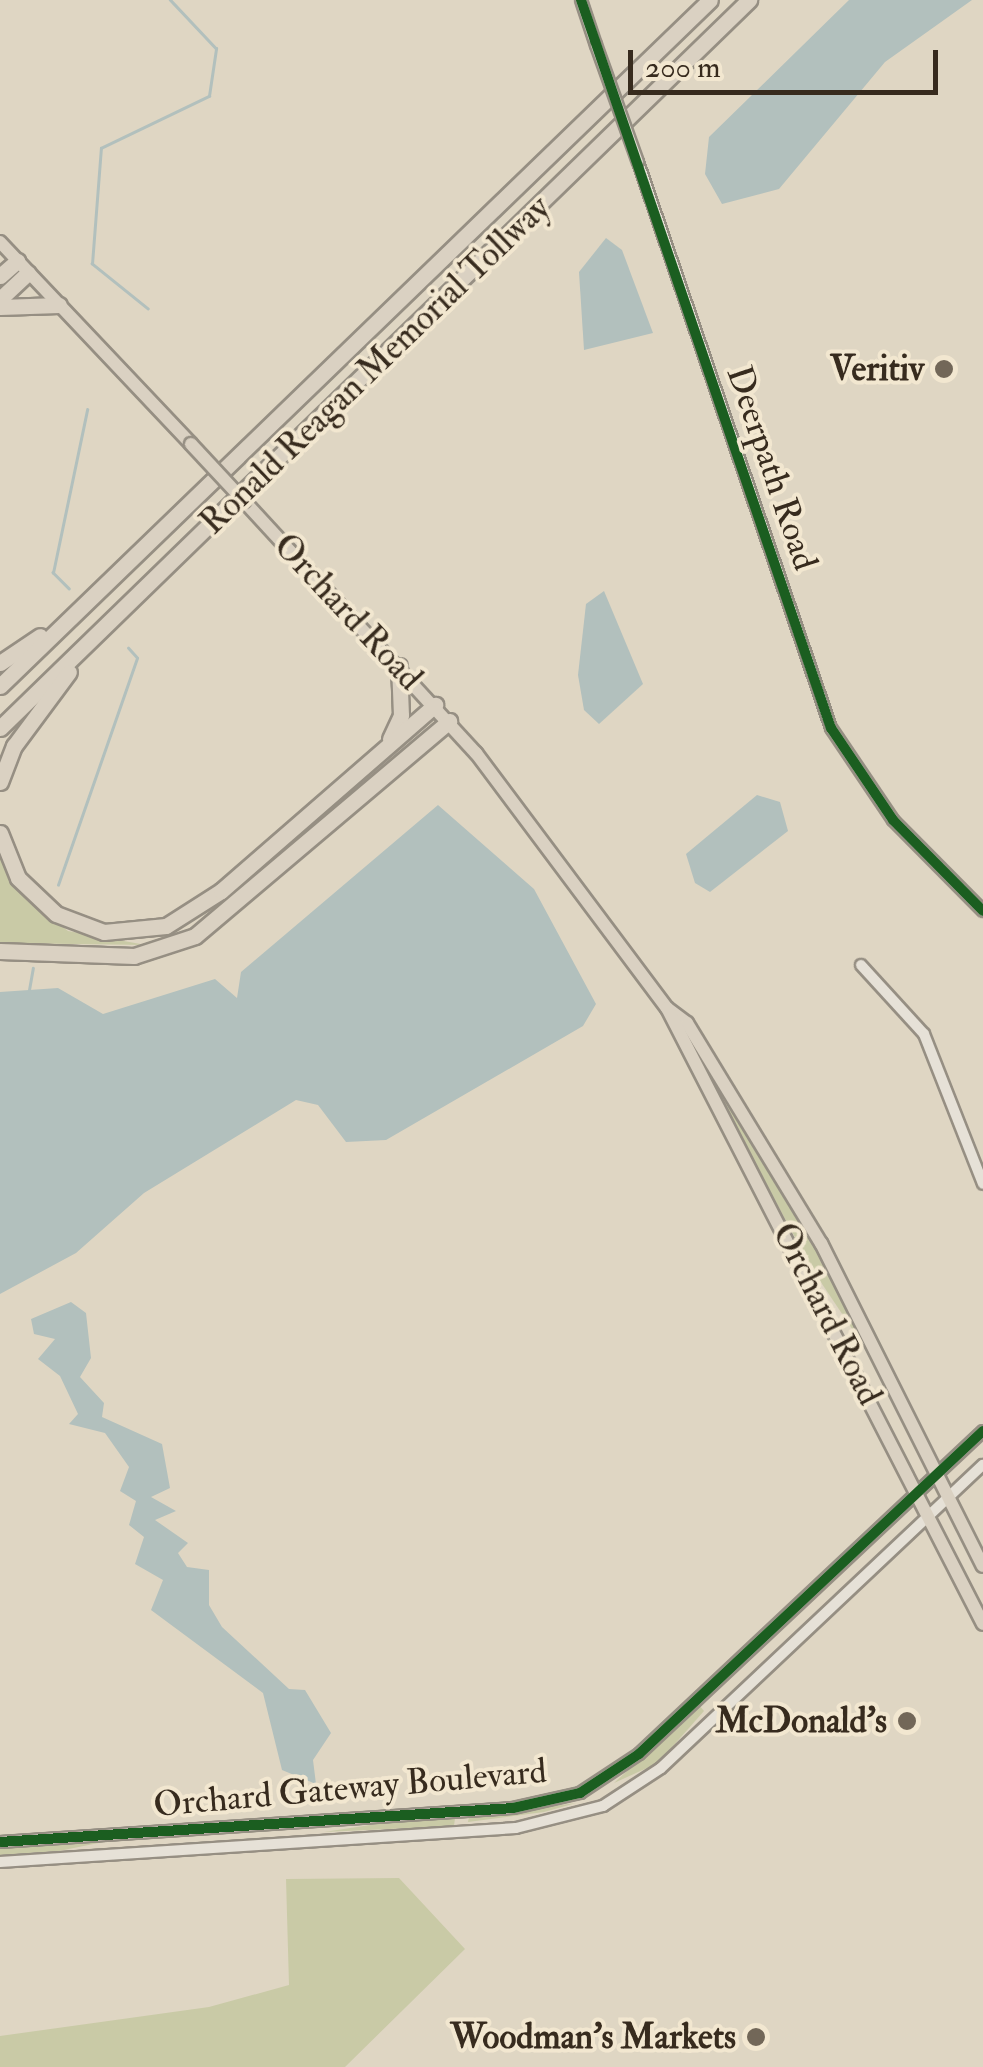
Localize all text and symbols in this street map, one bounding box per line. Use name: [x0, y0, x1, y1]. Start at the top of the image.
scale bar: [633, 30, 943, 92]
text: 200 m: [645, 49, 721, 86]
street label: Ronald Reagan Memorial Tollway: [191, 187, 559, 543]
place label: Veritiv: [830, 348, 924, 390]
marker: Veritiv: [933, 358, 955, 380]
street label: Deerpath Road: [717, 360, 827, 576]
street label: Orchard Road: [265, 525, 431, 699]
street label: Orchard Road: [763, 1216, 891, 1412]
place label: McDonald's: [716, 1700, 887, 1742]
marker: McDonald's: [896, 1710, 918, 1732]
street label: Orchard Gateway Boulevard: [152, 1750, 548, 1826]
place label: Woodman's Markets: [450, 2016, 736, 2058]
marker: Woodman's Markets: [745, 2026, 767, 2048]

